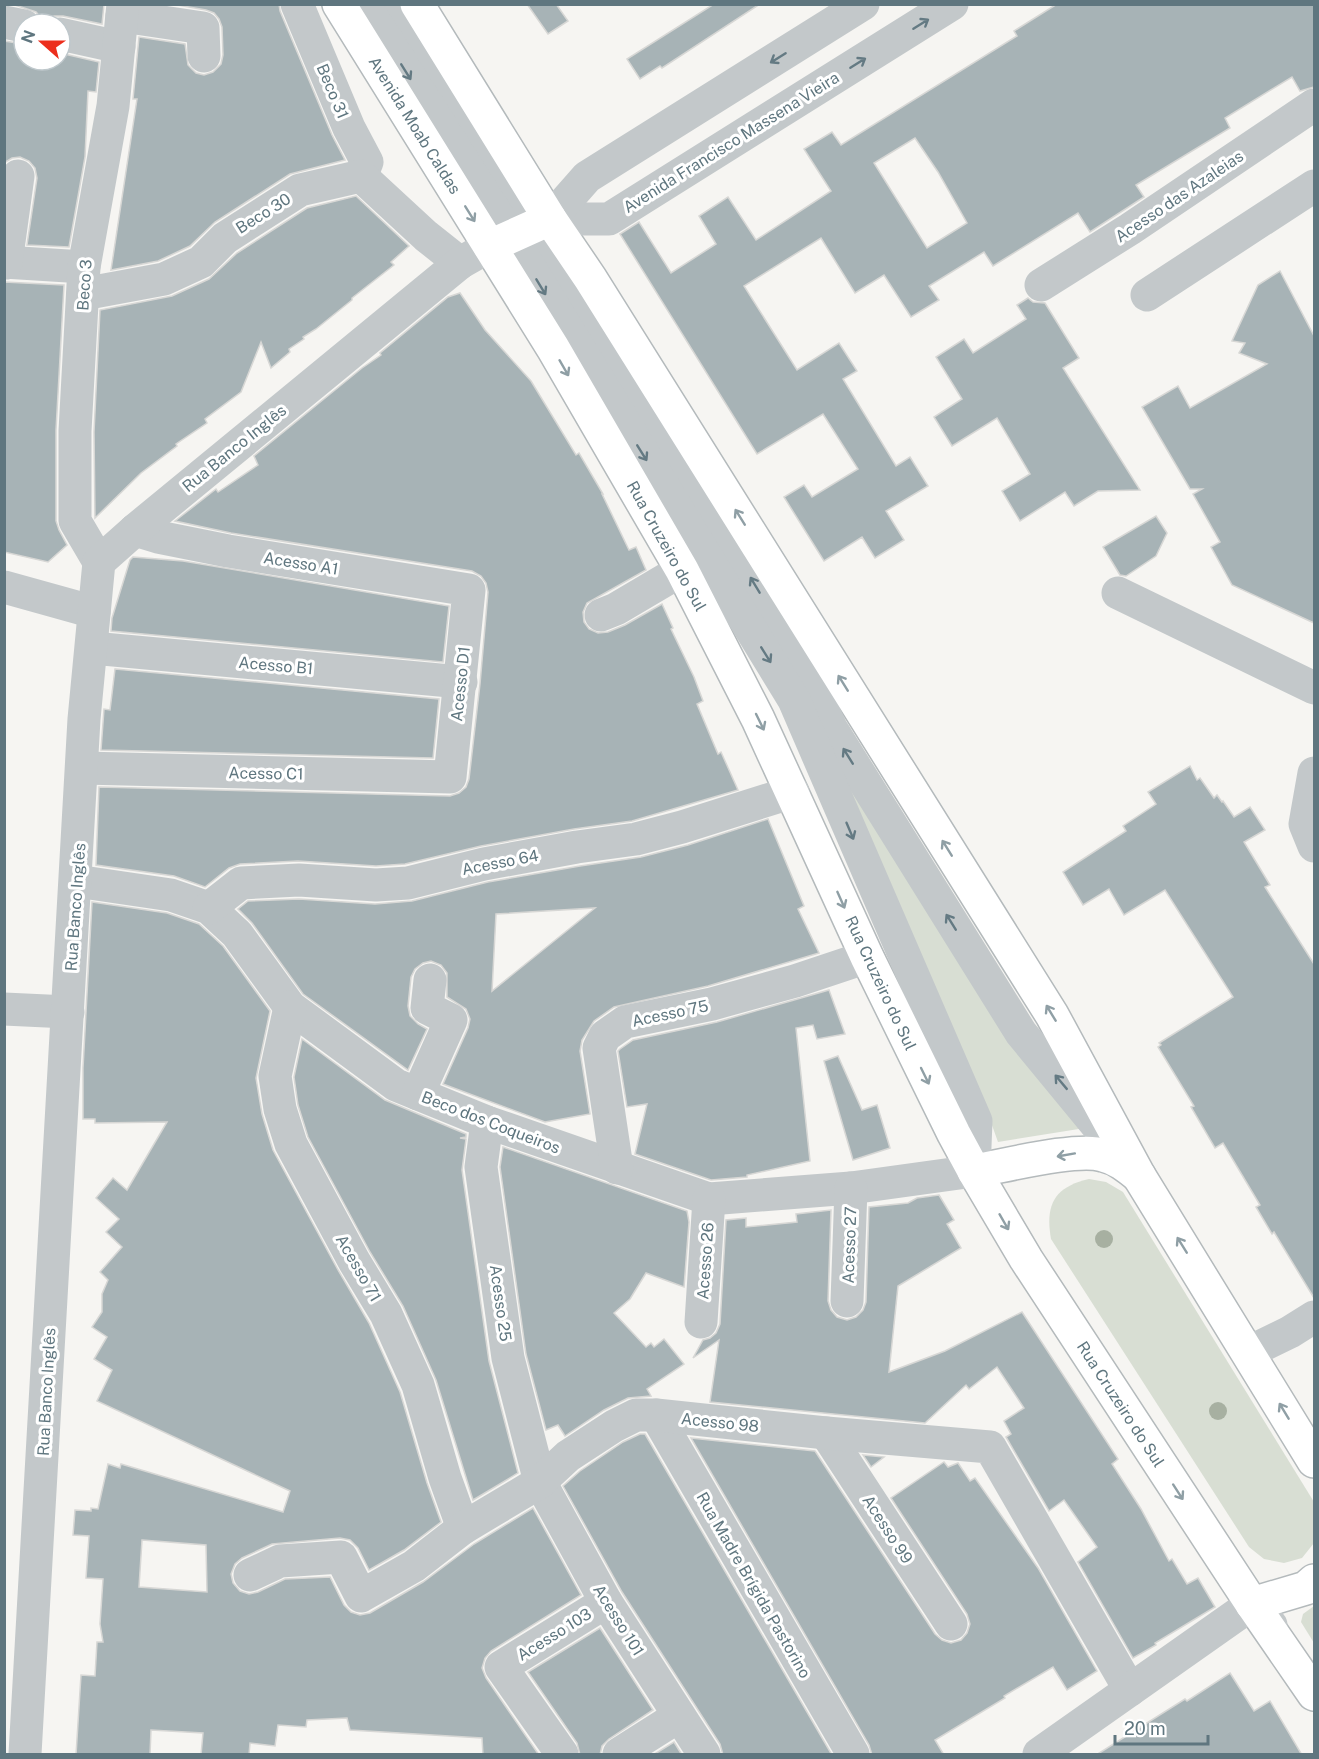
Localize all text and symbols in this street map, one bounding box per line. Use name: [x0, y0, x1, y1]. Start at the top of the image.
north arrow: [12, 12, 72, 72]
one-way arrow: [913, 17, 930, 30]
text: N: [17, 28, 40, 46]
one-way arrow: [770, 52, 787, 64]
street label: Avenida Moab Caldas: [364, 53, 465, 198]
one-way arrow: [849, 57, 866, 69]
street label: Beco 31: [312, 61, 353, 122]
one-way arrow: [400, 63, 412, 80]
street label: Avenida Francisco Massena Vieira: [620, 68, 843, 217]
street label: Acesso das Azaleias: [1112, 147, 1247, 246]
street label: Beco 30: [232, 189, 294, 238]
one-way arrow: [465, 205, 477, 222]
street label: Beco 3: [73, 259, 96, 311]
one-way arrow: [535, 278, 547, 295]
one-way arrow: [559, 359, 571, 376]
street label: Rua Banco Inglês: [178, 401, 290, 496]
one-way arrow: [637, 444, 649, 461]
street label: Rua Cruzeiro do Sul: [623, 478, 710, 615]
one-way arrow: [734, 509, 747, 526]
street label: Acesso A1: [262, 548, 340, 579]
one-way arrow: [749, 577, 761, 594]
street label: Acesso D1: [447, 646, 474, 723]
one-way arrow: [761, 646, 773, 663]
street label: Acesso B1: [238, 653, 314, 678]
one-way arrow: [837, 675, 849, 692]
one-way arrow: [754, 713, 766, 731]
one-way arrow: [842, 748, 854, 765]
street label: Acesso C1: [228, 763, 304, 784]
one-way arrow: [845, 821, 857, 839]
one-way arrow: [941, 840, 953, 857]
street label: Rua Banco Inglês: [62, 842, 89, 972]
street label: Acesso 64: [460, 846, 540, 879]
one-way arrow: [836, 890, 848, 908]
street label: Rua Cruzeiro do Sul: [841, 913, 920, 1054]
one-way arrow: [945, 913, 958, 930]
street label: Acesso 75: [630, 996, 710, 1031]
one-way arrow: [1044, 1005, 1056, 1022]
one-way arrow: [920, 1066, 931, 1084]
one-way arrow: [1054, 1075, 1068, 1090]
street label: Beco dos Coqueiros: [419, 1087, 563, 1158]
one-way arrow: [1056, 1150, 1076, 1161]
street label: Acesso 27: [839, 1206, 860, 1284]
one-way arrow: [998, 1213, 1010, 1230]
street label: Acesso 26: [693, 1222, 718, 1300]
street label: Acesso 71: [332, 1231, 385, 1305]
one-way arrow: [1176, 1237, 1188, 1254]
street label: Acesso 25: [486, 1263, 515, 1343]
street label: Rua Banco Inglês: [34, 1327, 59, 1457]
street label: Rua Cruzeiro do Sul: [1073, 1338, 1168, 1471]
one-way arrow: [1278, 1403, 1290, 1420]
street label: Acesso 98: [680, 1409, 760, 1436]
one-way arrow: [1172, 1483, 1184, 1499]
street label: Rua Madre Brígida Pastorino: [692, 1489, 815, 1682]
street label: Acesso 99: [858, 1492, 917, 1567]
street label: Acesso 101: [589, 1581, 648, 1659]
street label: Acesso 103: [514, 1604, 595, 1665]
scale bar: [1115, 1708, 1208, 1746]
text: 20 m: [1124, 1718, 1166, 1739]

